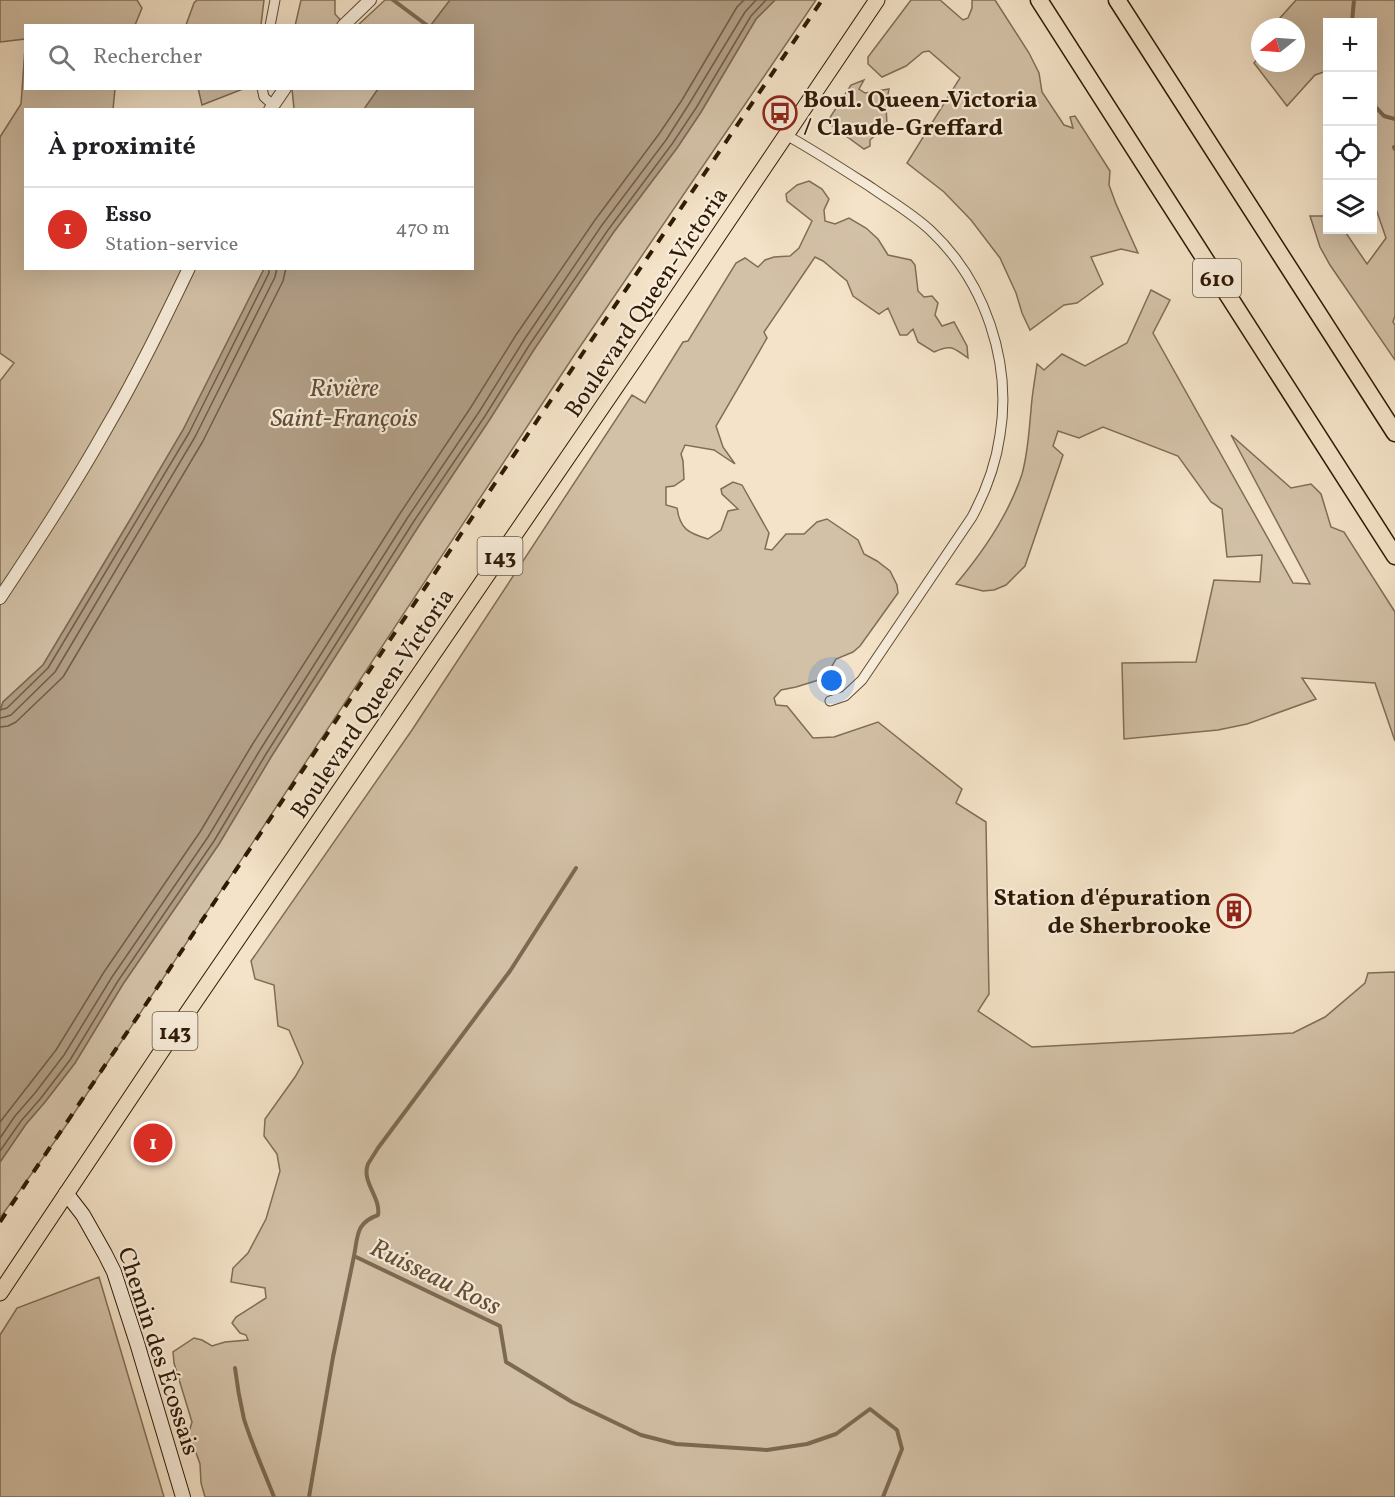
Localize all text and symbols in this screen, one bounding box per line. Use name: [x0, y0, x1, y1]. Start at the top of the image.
north arrow: [1251, 18, 1305, 72]
map controls: [1323, 18, 1377, 234]
button: +: [1323, 18, 1377, 72]
search box: [24, 24, 474, 90]
icon: search: [45, 41, 78, 74]
text: Rechercher: [93, 42, 202, 73]
button: −: [1323, 72, 1377, 126]
place label: Boul. Queen-Victoria / Claude-Greffard: [803, 84, 1038, 146]
bus stop icon: Boul. Queen-Victoria / Claude-Greffard: [762, 95, 798, 131]
button: locate: [1323, 126, 1377, 180]
text: À proximité: [48, 129, 196, 165]
button: layers: [1323, 180, 1377, 234]
street label: Boulevard Queen-Victoria: [558, 181, 738, 425]
text: Esso: [105, 200, 152, 231]
text: 1: [63, 215, 72, 243]
text: 470 m: [395, 215, 450, 243]
text: Station-service: [105, 231, 238, 259]
road number: 610: [1193, 259, 1241, 297]
water label: Rivière Saint-François: [270, 371, 418, 437]
road number: 143: [478, 537, 522, 575]
street label: Boulevard Queen-Victoria: [284, 582, 464, 826]
your location: [817, 666, 846, 695]
place label: Station d'épuration de Sherbrooke: [994, 882, 1211, 944]
building icon: Station d'épuration de Sherbrooke: [1216, 893, 1252, 929]
road number: 143: [152, 1012, 198, 1050]
pin: 1: [134, 1120, 172, 1166]
water label: Ruisseau Ross: [364, 1231, 507, 1325]
street label: Chemin des Écossais: [107, 1243, 207, 1460]

